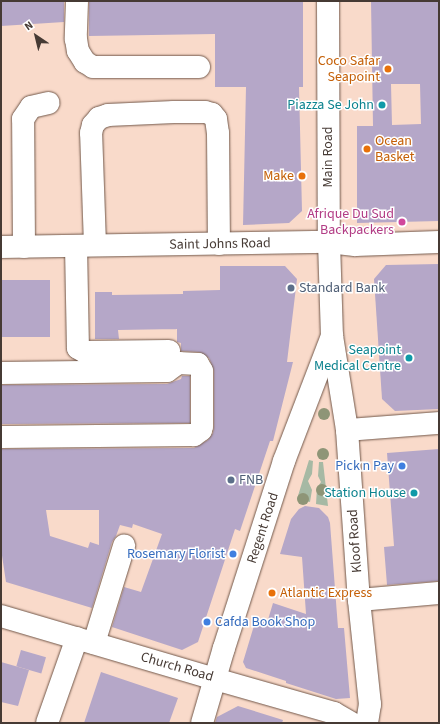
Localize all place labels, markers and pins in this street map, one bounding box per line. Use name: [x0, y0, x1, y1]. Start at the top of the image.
place label: Coco Safar Seapoint: [318, 53, 380, 86]
marker: Coco Safar Seapoint: [383, 64, 393, 74]
place label: Piazza Se John: [287, 97, 374, 113]
marker: Piazza Se John: [377, 100, 387, 110]
place label: Ocean Basket: [375, 133, 414, 166]
marker: Ocean Basket: [362, 144, 372, 154]
place label: Make: [263, 168, 294, 184]
marker: Make: [297, 171, 307, 181]
place label: Afrique Du Sud Backpackers: [307, 206, 394, 238]
marker: Afrique Du Sud Backpackers: [397, 217, 407, 227]
place label: Standard Bank: [299, 280, 385, 296]
marker: Standard Bank: [286, 283, 296, 293]
place label: Seapoint Medical Centre: [314, 342, 401, 374]
marker: Seapoint Medical Centre: [404, 353, 414, 363]
place label: Pick n Pay: [335, 458, 394, 474]
marker: Pick n Pay: [397, 461, 407, 471]
place label: FNB: [239, 472, 263, 488]
marker: FNB: [226, 475, 236, 485]
place label: Station House: [324, 485, 406, 501]
marker: Station House: [409, 488, 419, 498]
place label: Rosemary Florist: [127, 546, 225, 562]
marker: Rosemary Florist: [228, 549, 238, 559]
place label: Atlantic Express: [280, 585, 372, 601]
marker: Atlantic Express: [267, 588, 277, 598]
place label: Cafda Book Shop: [215, 614, 315, 630]
marker: Cafda Book Shop: [202, 617, 212, 627]

